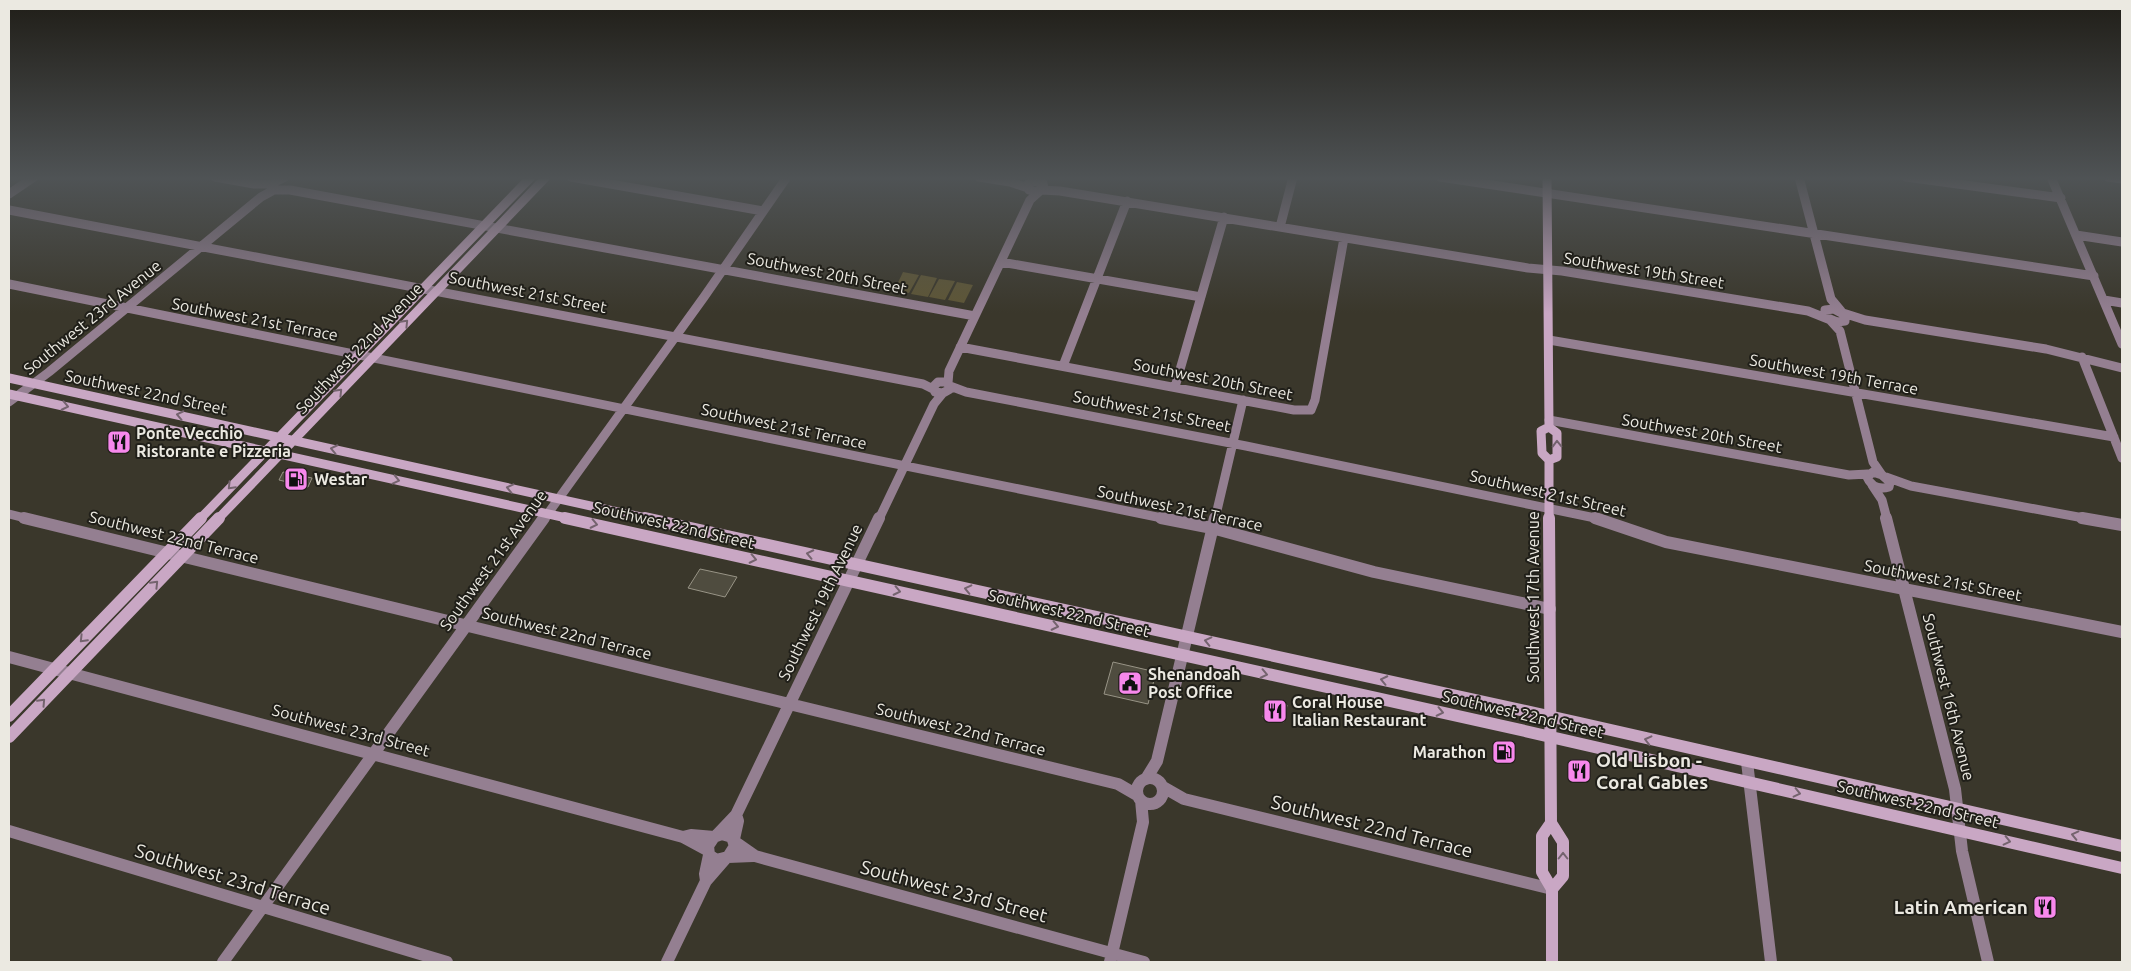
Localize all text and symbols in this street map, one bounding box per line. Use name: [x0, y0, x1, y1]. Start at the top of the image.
street label: Southwest 19th Street: [1562, 248, 1726, 292]
street label: Southwest 20th Street: [746, 249, 909, 297]
street label: Southwest 23rd Avenue: [20, 256, 164, 378]
street label: Southwest 21st Street: [448, 268, 609, 316]
street label: Southwest 22nd Avenue: [292, 279, 426, 417]
street label: Southwest 21st Terrace: [170, 294, 340, 344]
one-way arrow: [399, 319, 408, 328]
street label: Southwest 19th Terrace: [1748, 350, 1920, 398]
street label: Southwest 20th Street: [1132, 355, 1295, 403]
street label: Southwest 22nd Street: [63, 366, 229, 418]
street label: Southwest 21st Street: [1072, 387, 1233, 435]
one-way arrow: [333, 389, 342, 398]
one-way arrow: [60, 400, 69, 411]
street label: Southwest 21st Terrace: [700, 400, 868, 452]
street label: Southwest 20th Street: [1621, 410, 1784, 456]
one-way arrow: [175, 411, 184, 421]
place label: Ponte Vecchio Ristorante e Pizzeria: [136, 424, 291, 460]
restaurant icon: Ponte Vecchio Ristorante e Pizzeria: [106, 429, 132, 455]
one-way arrow: [1552, 440, 1562, 448]
one-way arrow: [330, 444, 339, 455]
fuel station icon: Westar: [283, 466, 309, 492]
street label: Southwest 21st Street: [1468, 466, 1629, 520]
place label: Westar: [314, 470, 368, 488]
one-way arrow: [391, 474, 400, 485]
one-way arrow: [228, 480, 237, 489]
street label: Southwest 21st Terrace: [1096, 482, 1264, 534]
one-way arrow: [505, 483, 514, 494]
street label: Southwest 21st Avenue: [436, 486, 550, 634]
street label: Southwest 22nd Street: [591, 498, 757, 553]
street label: Southwest 22nd Terrace: [87, 507, 261, 567]
street label: Southwest 17th Avenue: [1524, 511, 1542, 683]
one-way arrow: [589, 518, 598, 529]
street label: Southwest 19th Avenue: [774, 521, 866, 683]
one-way arrow: [805, 549, 814, 560]
one-way arrow: [748, 554, 757, 564]
street label: Southwest 21st Street: [1863, 556, 2024, 604]
one-way arrow: [149, 581, 158, 590]
one-way arrow: [964, 584, 973, 595]
one-way arrow: [892, 585, 901, 596]
street label: Southwest 22nd Street: [986, 586, 1152, 641]
street label: Southwest 22nd Terrace: [480, 603, 654, 663]
street label: Southwest 16th Avenue: [1920, 612, 1978, 782]
one-way arrow: [1051, 621, 1060, 631]
one-way arrow: [80, 634, 89, 643]
one-way arrow: [1204, 636, 1213, 647]
place label: Shenandoah Post Office: [1148, 665, 1240, 701]
one-way arrow: [1260, 668, 1268, 678]
public building icon: Shenandoah Post Office: [1117, 670, 1143, 696]
one-way arrow: [1379, 675, 1388, 686]
street label: Southwest 22nd Street: [1440, 687, 1606, 742]
place label: Coral House Italian Restaurant: [1292, 693, 1426, 729]
one-way arrow: [36, 698, 45, 707]
restaurant icon: Coral House Italian Restaurant: [1262, 698, 1288, 724]
street label: Southwest 22nd Terrace: [874, 699, 1048, 759]
street label: Southwest 23rd Street: [270, 700, 432, 760]
one-way arrow: [1435, 706, 1444, 717]
one-way arrow: [1644, 735, 1653, 746]
fuel station icon: Marathon: [1491, 739, 1517, 765]
place label: Marathon: [1413, 743, 1486, 761]
place label: Old Lisbon - Coral Gables: [1596, 749, 1708, 793]
restaurant icon: Old Lisbon - Coral Gables: [1566, 758, 1592, 784]
street label: Southwest 22nd Street: [1835, 777, 2001, 832]
one-way arrow: [1792, 787, 1801, 798]
street label: Southwest 22nd Terrace: [1269, 790, 1475, 862]
one-way arrow: [2070, 830, 2079, 841]
one-way arrow: [2003, 835, 2012, 846]
street label: Southwest 23rd Terrace: [133, 839, 333, 919]
one-way arrow: [1558, 852, 1568, 860]
street label: Southwest 23rd Street: [858, 855, 1050, 927]
restaurant icon: Latin American: [2032, 894, 2058, 920]
place label: Latin American: [1894, 896, 2028, 918]

